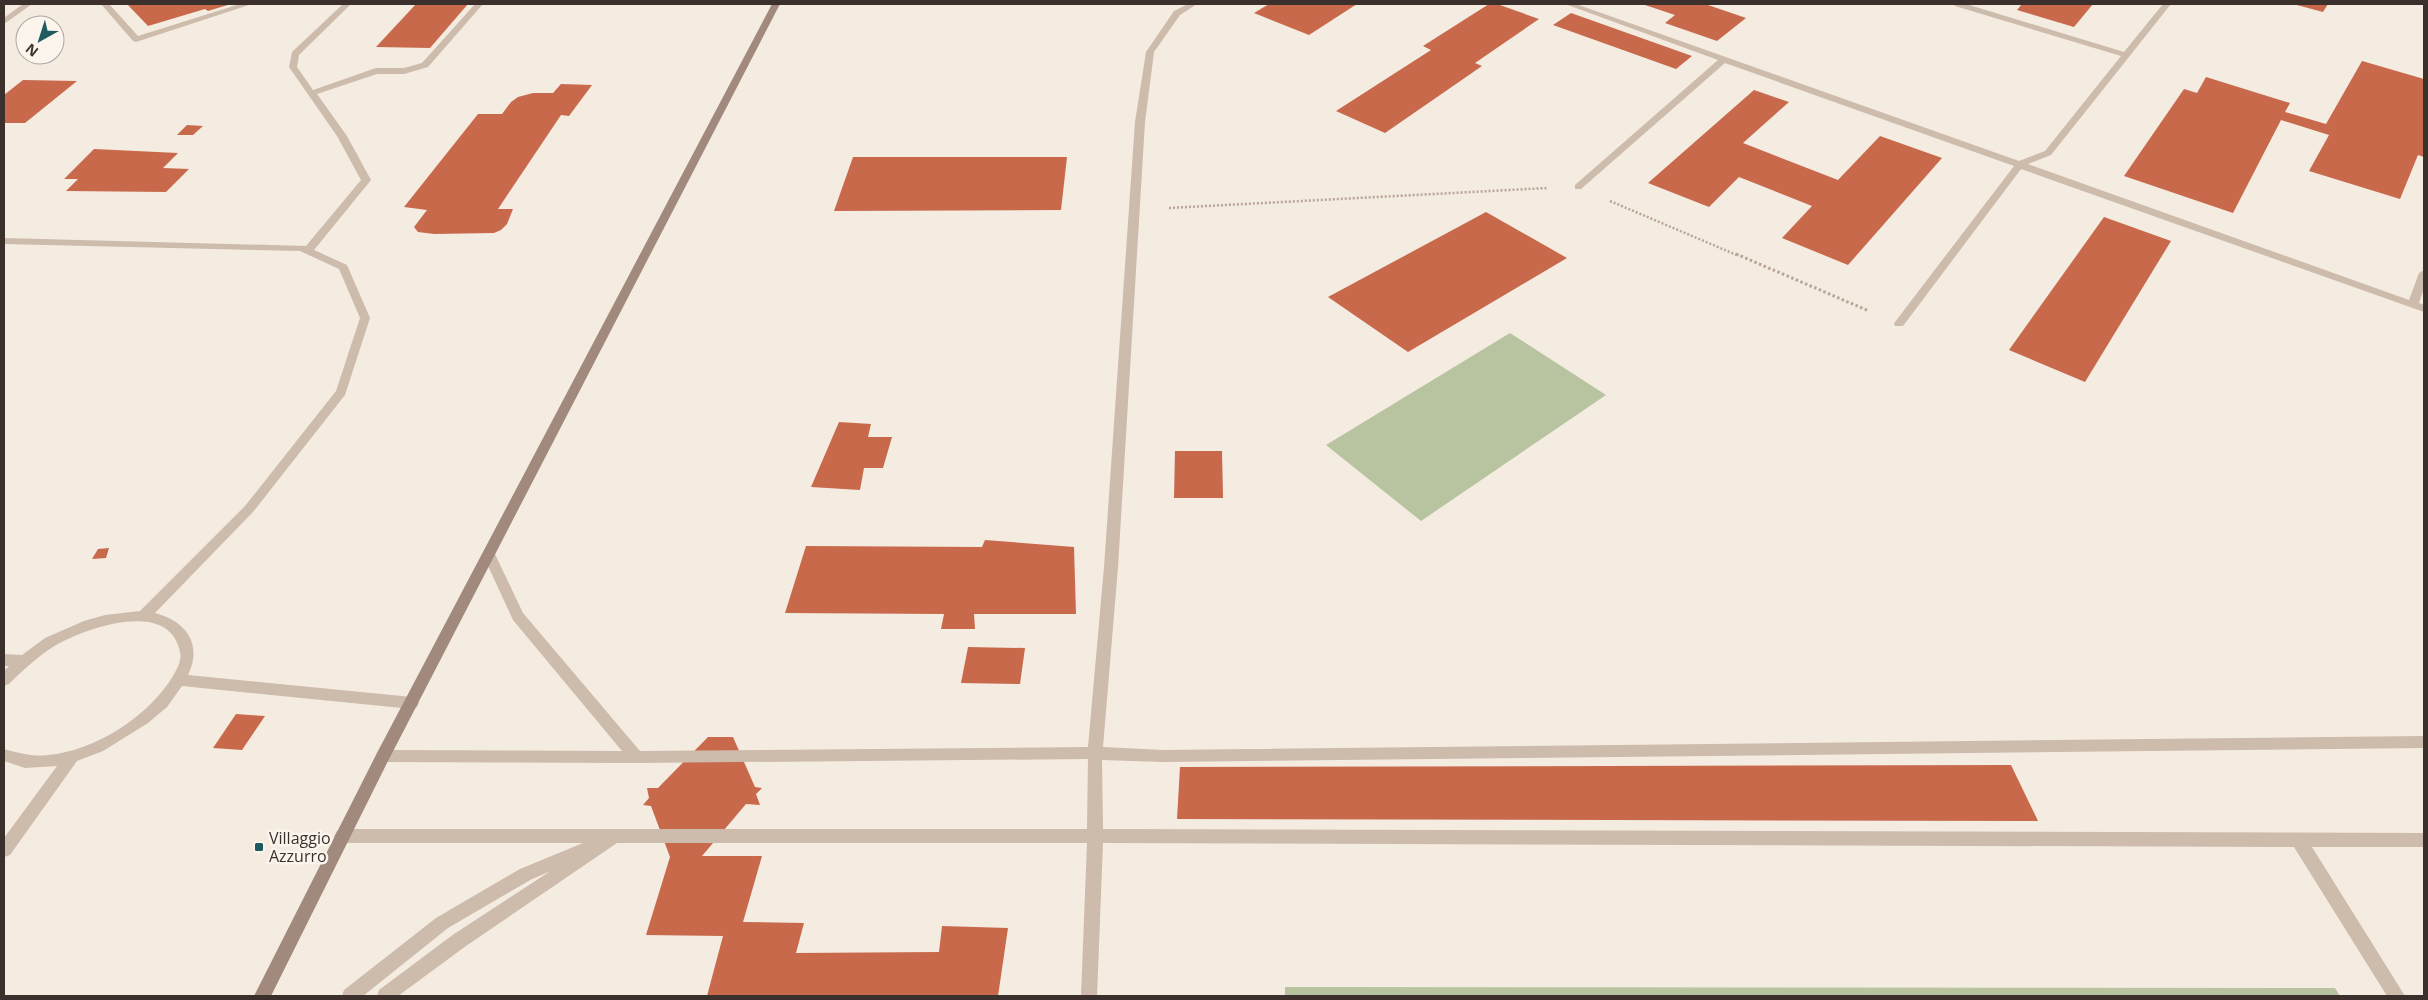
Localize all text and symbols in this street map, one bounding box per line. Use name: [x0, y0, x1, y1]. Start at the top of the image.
north arrow: [15, 15, 65, 65]
text: N: [21, 40, 42, 61]
place label: Villaggio Azzurro: [269, 827, 331, 867]
marker: Villaggio Azzurro: [253, 841, 265, 853]

